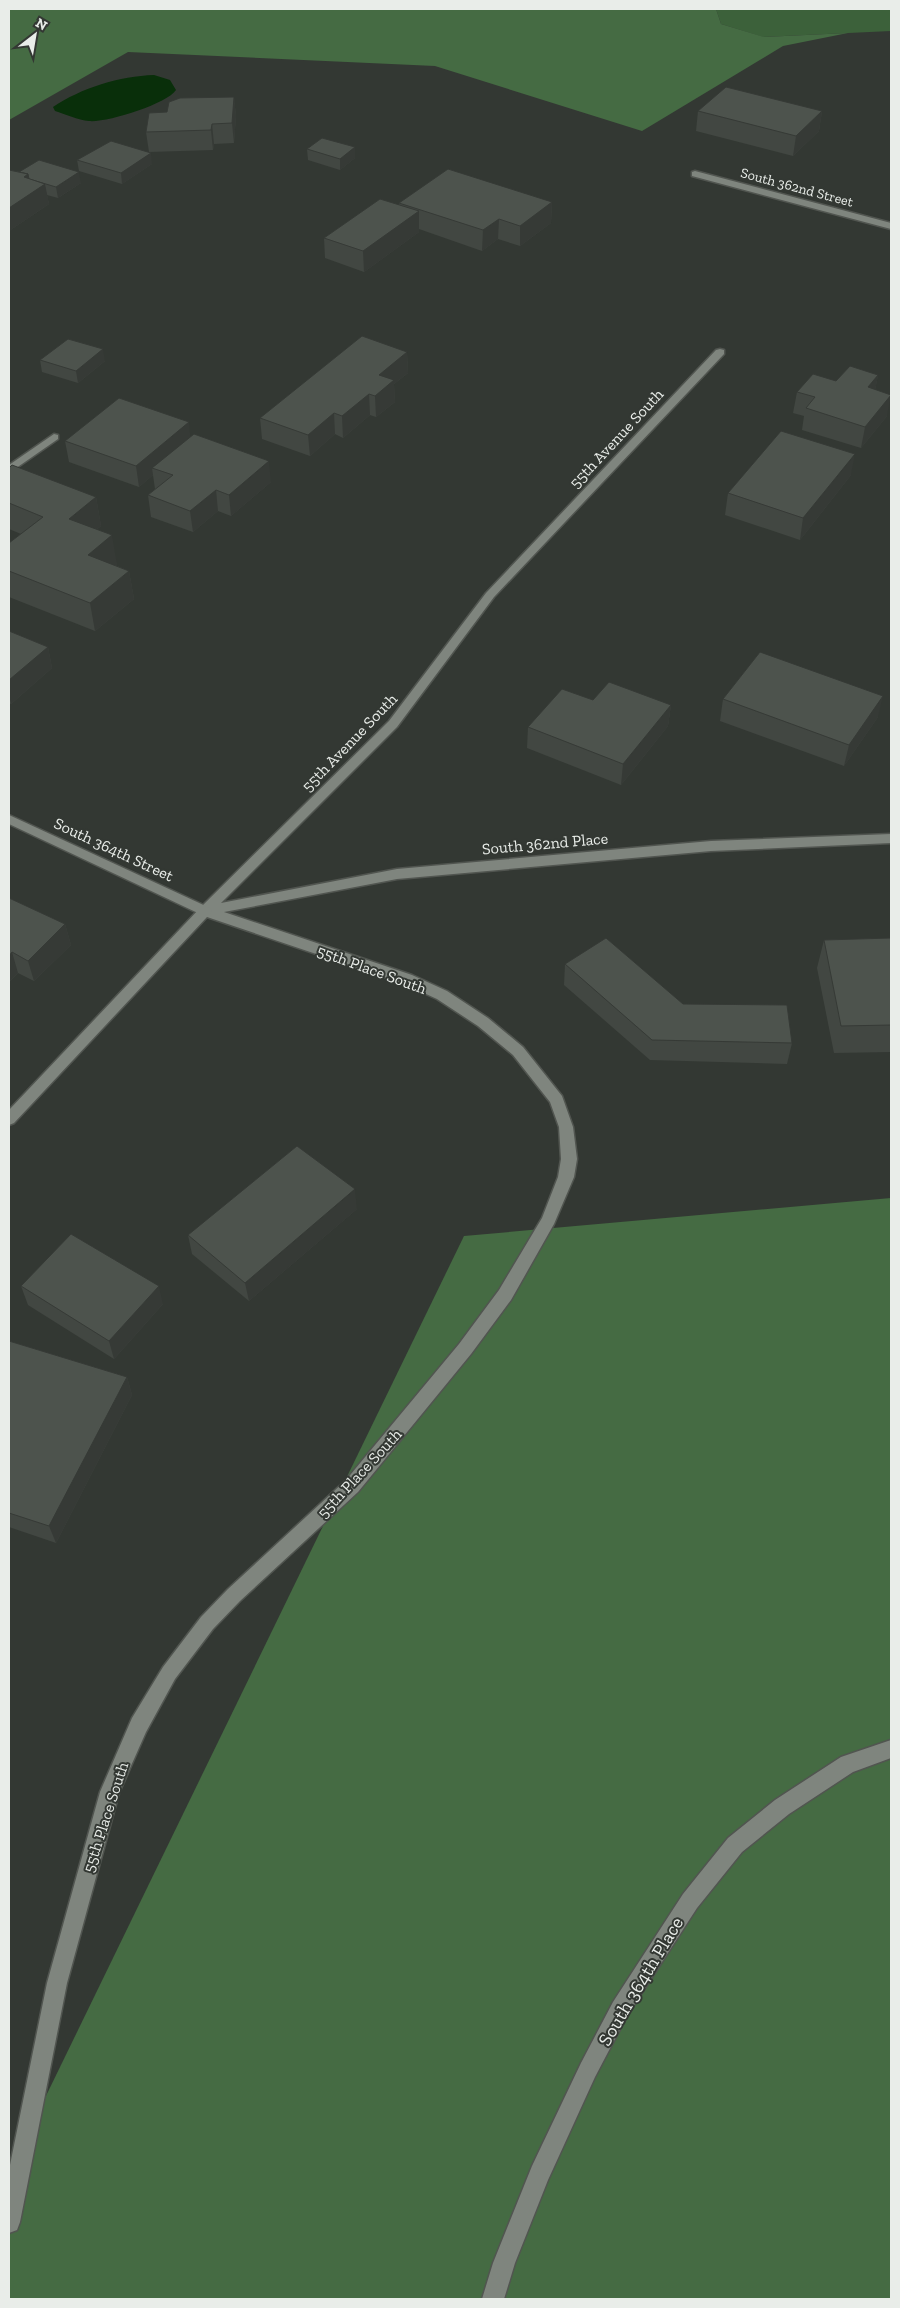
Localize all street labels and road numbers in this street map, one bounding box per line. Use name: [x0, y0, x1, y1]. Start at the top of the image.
street label: South 362nd Street: [739, 164, 856, 211]
street label: 55th Avenue South: [565, 385, 667, 492]
street label: 55th Avenue South: [298, 689, 401, 795]
street label: South 364th Street: [51, 813, 177, 885]
street label: South 362nd Place: [481, 829, 609, 858]
street label: 55th Place South: [315, 941, 429, 998]
street label: 55th Place South: [313, 1425, 406, 1522]
street label: 55th Place South: [79, 1759, 132, 1875]
street label: South 364th Place: [593, 1912, 688, 2050]

